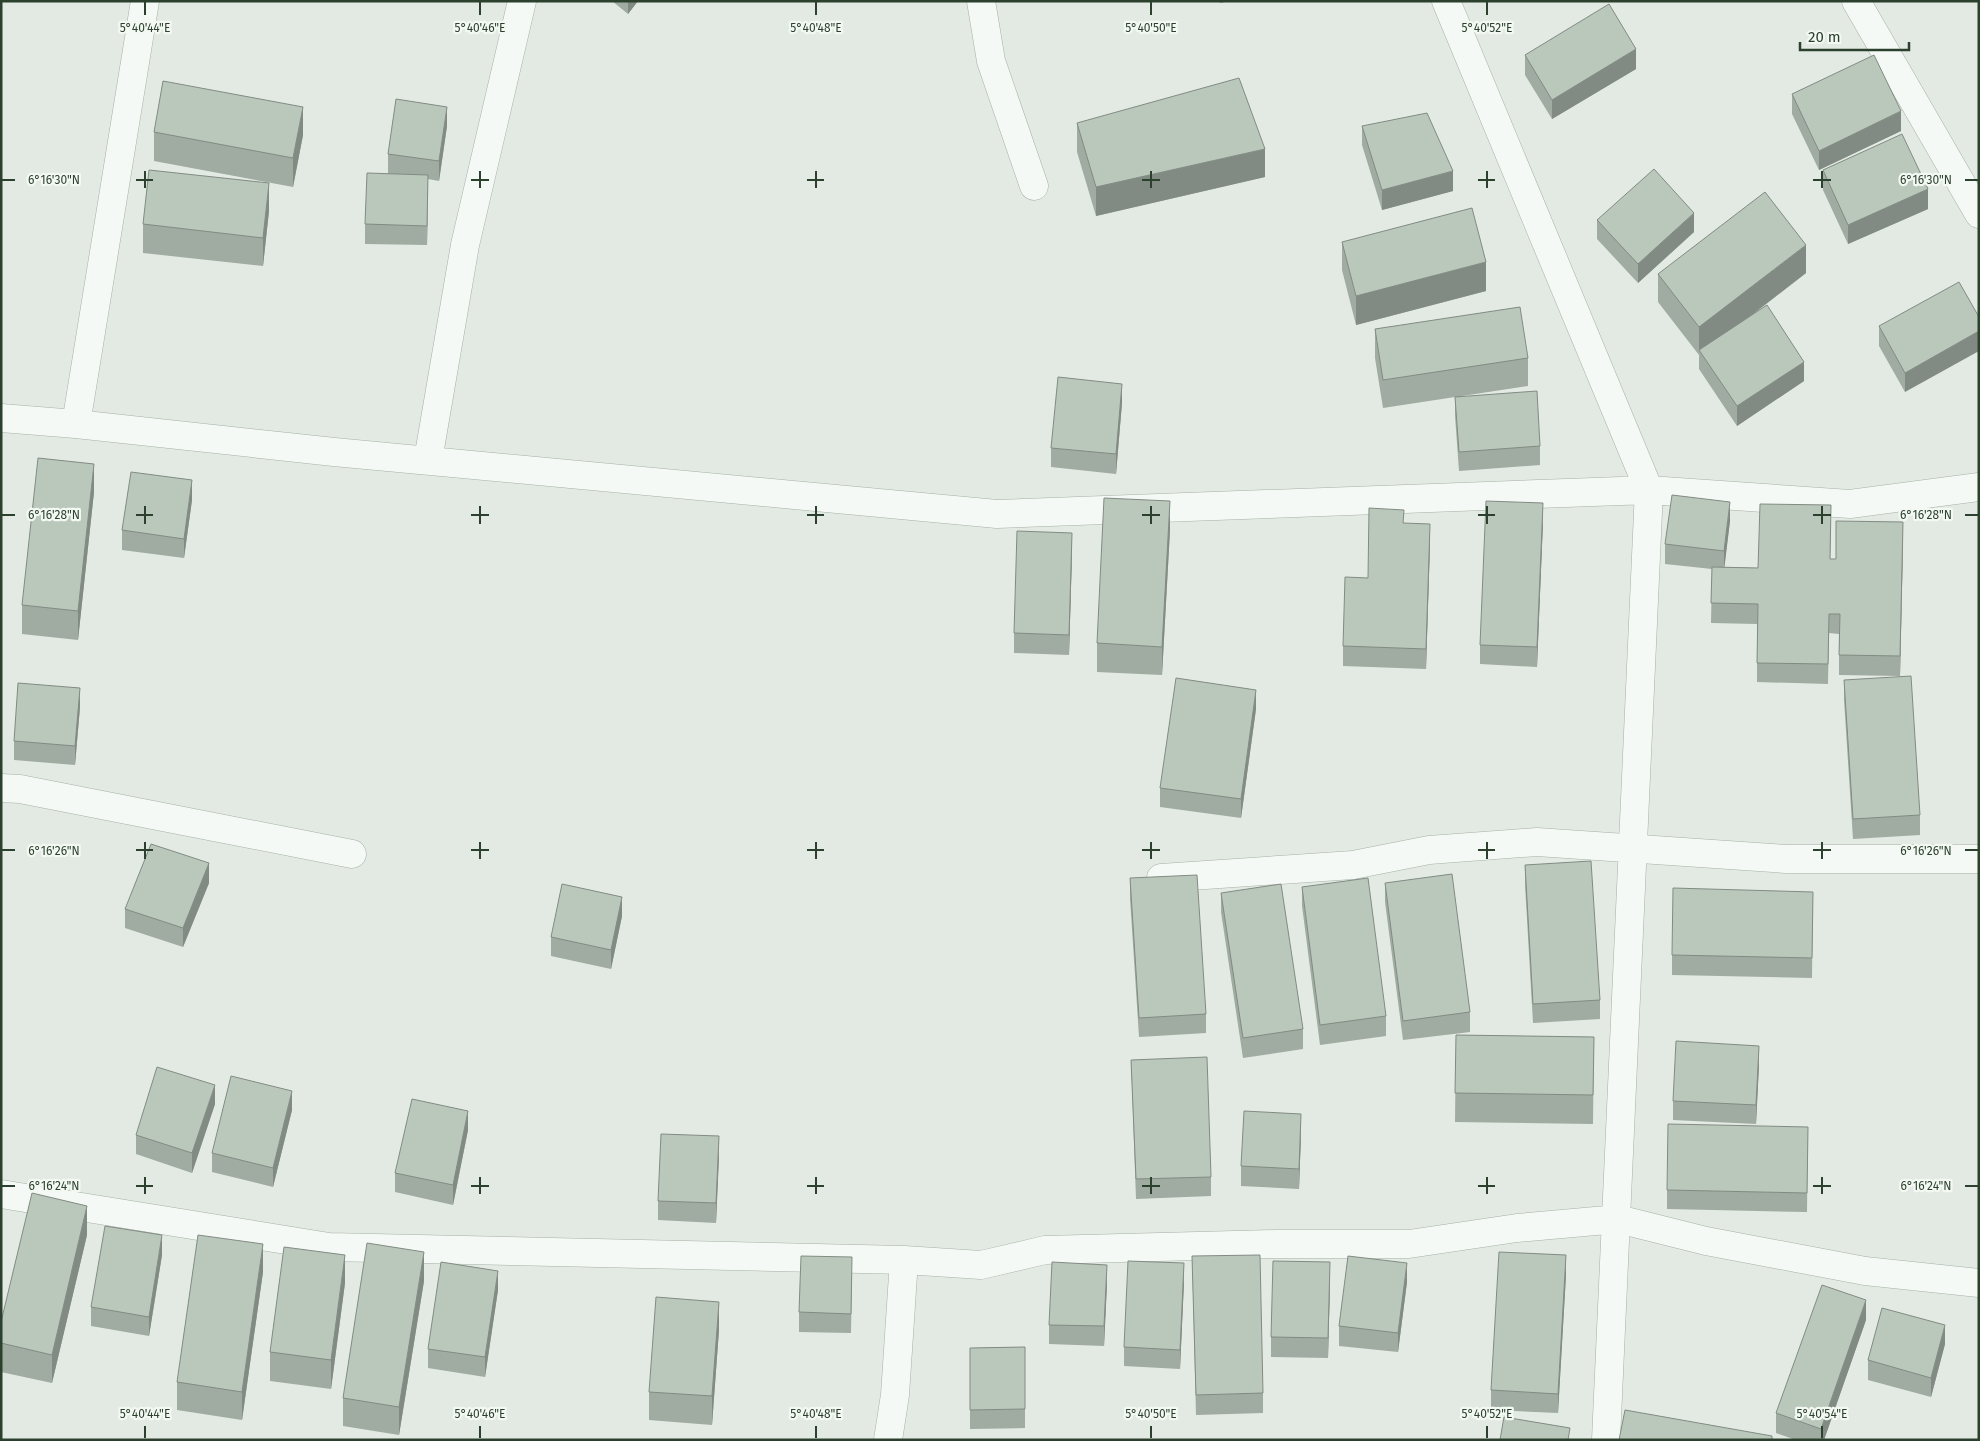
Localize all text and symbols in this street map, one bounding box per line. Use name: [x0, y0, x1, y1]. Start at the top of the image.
scale bar: [1800, 20, 1909, 52]
text: 5°40'44"E: [120, 21, 170, 35]
text: 5°40'46"E: [454, 21, 506, 35]
text: 5°40'48"E: [790, 21, 842, 35]
text: 5°40'50"E: [1125, 21, 1177, 35]
text: 5°40'52"E: [1462, 21, 1512, 35]
text: 20 m: [1808, 28, 1841, 46]
text: 6°16'30"N: [28, 173, 80, 187]
text: 6°16'30"N: [1900, 173, 1952, 187]
text: 6°16'28"N: [28, 508, 80, 522]
text: 6°16'28"N: [1900, 508, 1952, 522]
text: 6°16'26"N: [28, 844, 80, 858]
text: 6°16'26"N: [1900, 844, 1952, 858]
text: 6°16'24"N: [29, 1179, 79, 1193]
text: 6°16'24"N: [1901, 1179, 1951, 1193]
text: 5°40'44"E: [120, 1407, 170, 1421]
text: 5°40'46"E: [454, 1407, 506, 1421]
text: 5°40'48"E: [790, 1407, 842, 1421]
text: 5°40'50"E: [1125, 1407, 1177, 1421]
text: 5°40'52"E: [1462, 1407, 1512, 1421]
text: 5°40'54"E: [1797, 1407, 1847, 1421]

